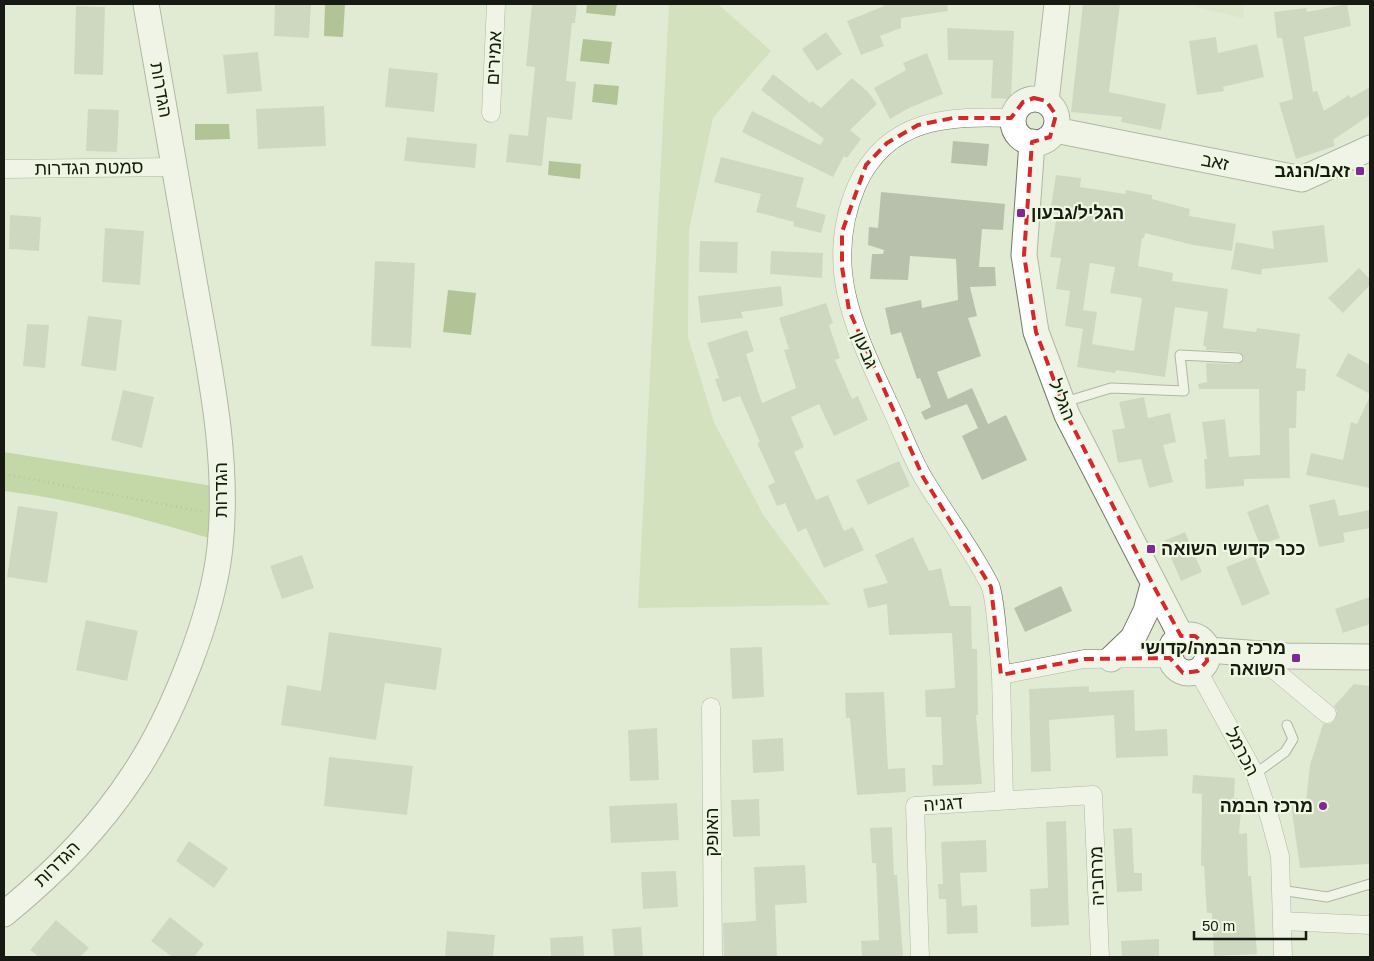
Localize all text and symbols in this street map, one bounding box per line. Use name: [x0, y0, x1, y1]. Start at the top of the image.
street label: אמירים: [483, 30, 505, 86]
street label: הגדרות: [146, 61, 176, 119]
street label: זאב: [1199, 150, 1231, 175]
street label: סמטת הגדרות: [34, 157, 144, 179]
place label: זאב/הנגב: [1275, 161, 1350, 181]
marker: זאב/הנגב: [1354, 165, 1366, 177]
place label: הגליל/גבעון: [1031, 203, 1124, 223]
marker: הגליל/גבעון: [1015, 207, 1027, 219]
street label: גבעון: [848, 329, 882, 372]
street label: הגליל: [1045, 377, 1079, 423]
street label: הגדרות: [211, 462, 231, 518]
place label: ככר קדושי השואה: [1161, 539, 1305, 559]
marker: ככר קדושי השואה: [1145, 543, 1157, 555]
place label: מרכז הבמה/קדושי השואה: [1140, 638, 1286, 679]
marker: מרכז הבמה/קדושי השואה: [1290, 652, 1302, 664]
street label: הכרמל: [1221, 724, 1263, 780]
street label: דגניה: [923, 793, 963, 815]
place label: מרכז הבמה: [1220, 796, 1313, 816]
marker: מרכז הבמה: [1317, 800, 1329, 812]
street label: האופק: [702, 808, 722, 856]
street label: הגדרות: [30, 837, 84, 891]
street label: מרחביה: [1086, 846, 1108, 906]
scale bar: [1194, 908, 1306, 940]
text: 50 m: [1202, 917, 1235, 934]

